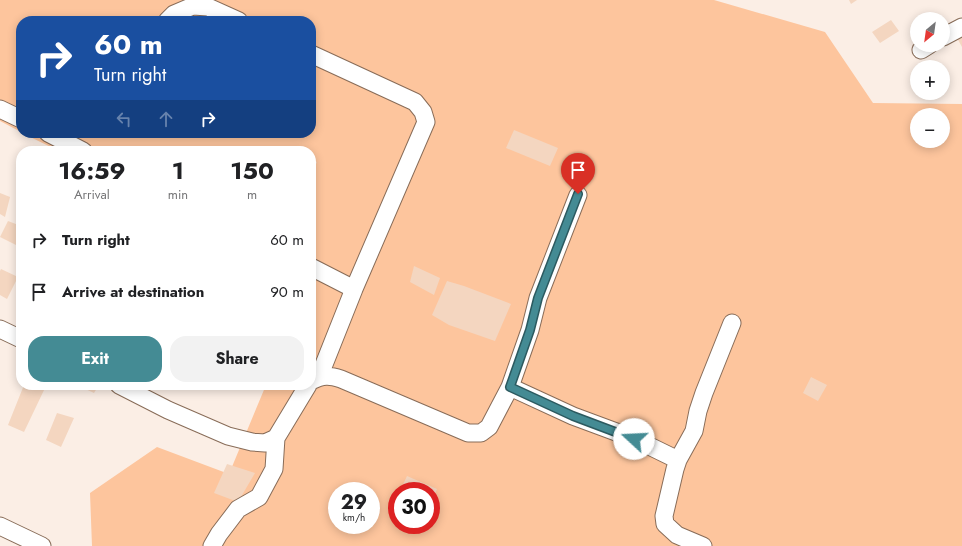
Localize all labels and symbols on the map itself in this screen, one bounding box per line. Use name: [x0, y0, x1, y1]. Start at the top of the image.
north arrow: [910, 12, 950, 52]
pin: [561, 153, 595, 194]
position arrow: [613, 418, 655, 460]
speed limit sign: 30: [388, 482, 440, 534]

